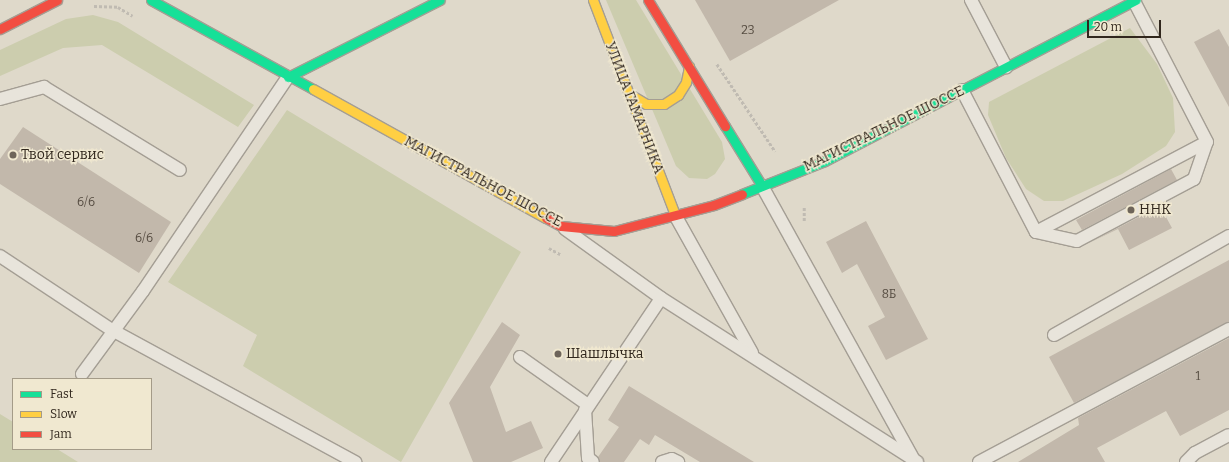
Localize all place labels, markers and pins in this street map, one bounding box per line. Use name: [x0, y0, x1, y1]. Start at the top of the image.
place label: Твой сервис: [21, 147, 104, 163]
marker: Твой сервис: [8, 150, 18, 160]
place label: ННК: [1139, 202, 1171, 218]
marker: ННК: [1126, 205, 1136, 215]
place label: Шашлычка: [566, 346, 643, 362]
marker: Шашлычка: [553, 349, 563, 359]

